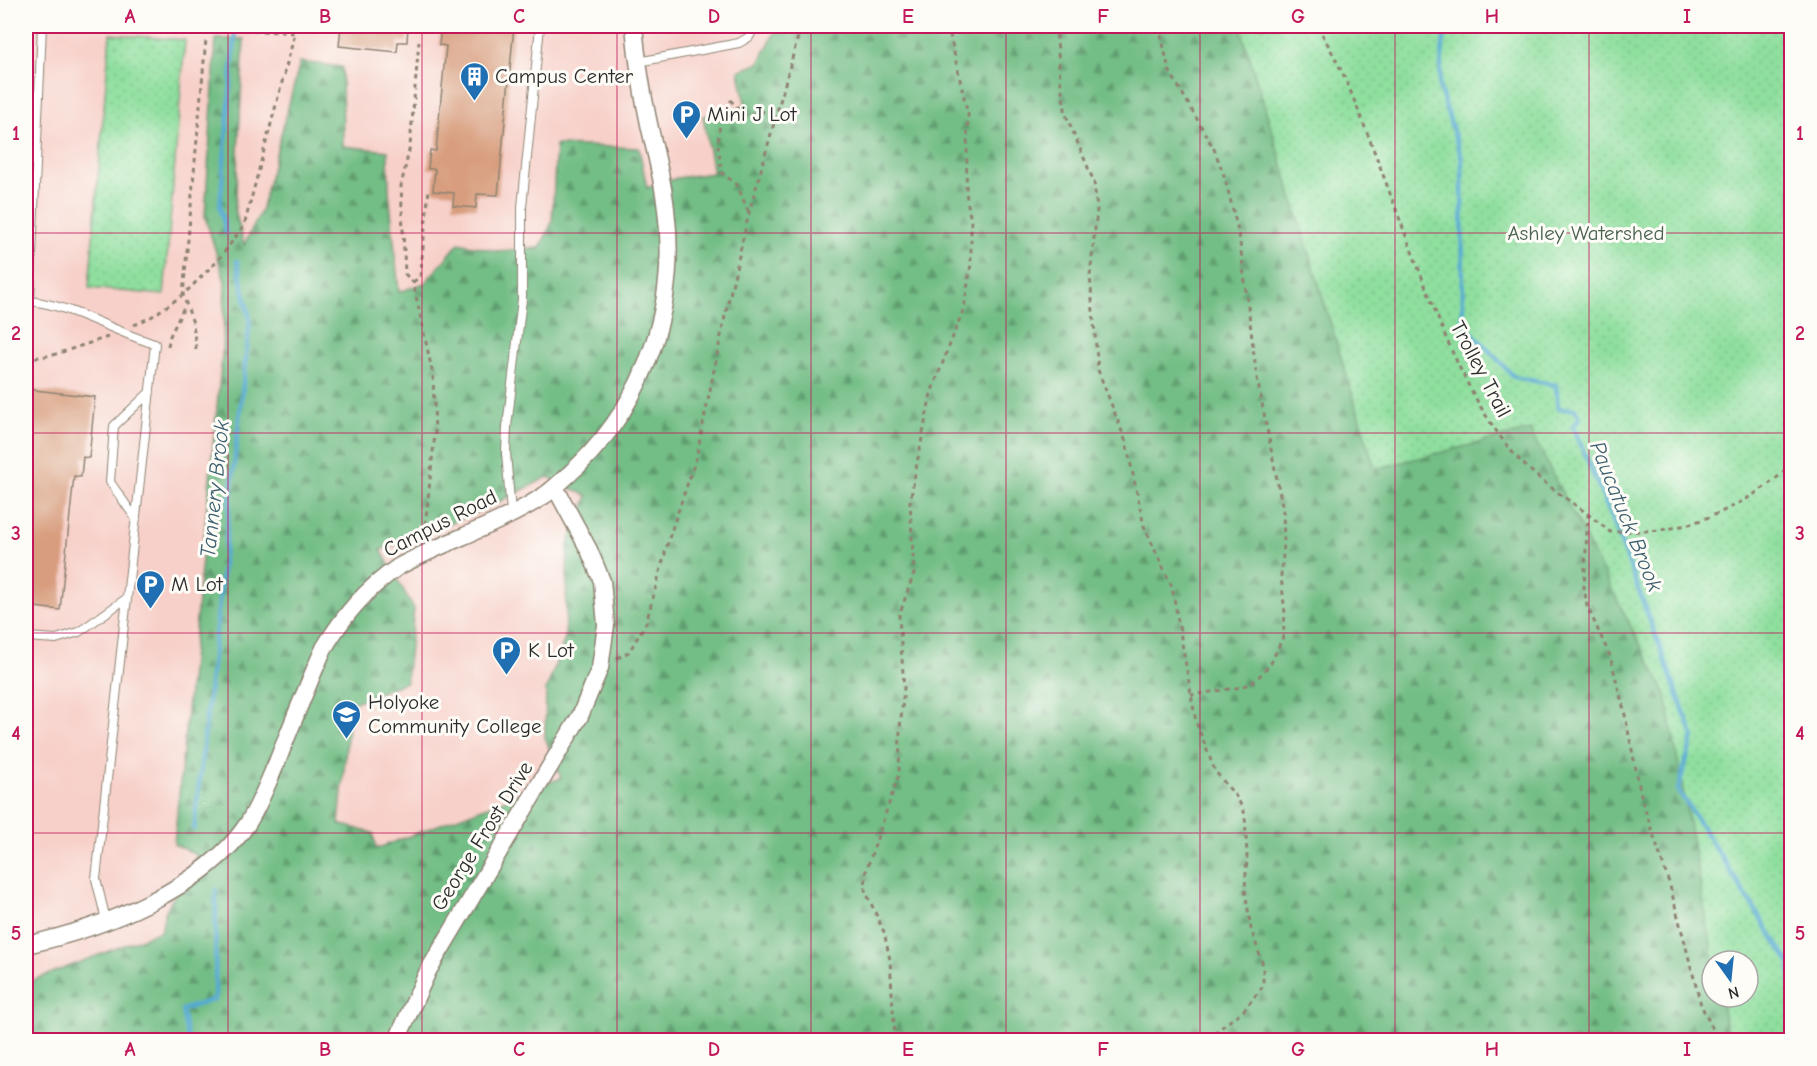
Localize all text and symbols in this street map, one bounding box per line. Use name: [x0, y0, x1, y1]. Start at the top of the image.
text: A: [124, 5, 136, 28]
text: B: [319, 5, 331, 28]
text: C: [513, 5, 525, 28]
text: D: [708, 5, 720, 28]
text: E: [902, 5, 914, 28]
text: F: [1097, 5, 1109, 28]
text: G: [1291, 5, 1305, 28]
text: H: [1485, 5, 1499, 28]
text: I: [1683, 5, 1691, 28]
building icon: Campus Center: [458, 60, 490, 102]
place label: Campus Center: [495, 64, 634, 88]
parking icon: Mini J Lot: [670, 98, 702, 140]
place label: Mini J Lot: [707, 102, 797, 126]
text: 1: [12, 122, 20, 145]
text: 1: [1796, 122, 1804, 145]
park label: Ashley Watershed: [1507, 221, 1665, 245]
street label: Trolley Trail: [1446, 317, 1516, 421]
text: 2: [11, 322, 21, 345]
text: 2: [1795, 322, 1805, 345]
water label: Tannery Brook: [195, 419, 235, 559]
water label: Paucatuck Brook: [1584, 437, 1668, 596]
street label: Campus Road: [379, 484, 501, 562]
text: 3: [11, 522, 21, 545]
text: 3: [1795, 522, 1805, 545]
parking icon: M Lot: [134, 568, 166, 610]
place label: M Lot: [171, 572, 224, 596]
parking icon: K Lot: [491, 634, 523, 676]
place label: K Lot: [528, 638, 575, 662]
place label: Holyoke Community College: [368, 690, 542, 738]
school or university icon: Holyoke Community College: [331, 698, 363, 740]
text: 4: [11, 722, 21, 745]
text: 4: [1795, 722, 1805, 745]
street label: George Frost Drive: [427, 757, 537, 915]
text: 5: [11, 922, 21, 945]
text: 5: [1795, 922, 1805, 945]
north arrow: [1700, 949, 1760, 1009]
text: N: [1726, 982, 1741, 1003]
text: A: [124, 1038, 136, 1061]
text: B: [319, 1038, 331, 1061]
text: C: [513, 1038, 525, 1061]
text: D: [708, 1038, 720, 1061]
text: E: [902, 1038, 914, 1061]
text: F: [1097, 1038, 1109, 1061]
text: G: [1291, 1038, 1305, 1061]
text: H: [1485, 1038, 1499, 1061]
text: I: [1683, 1038, 1691, 1061]

